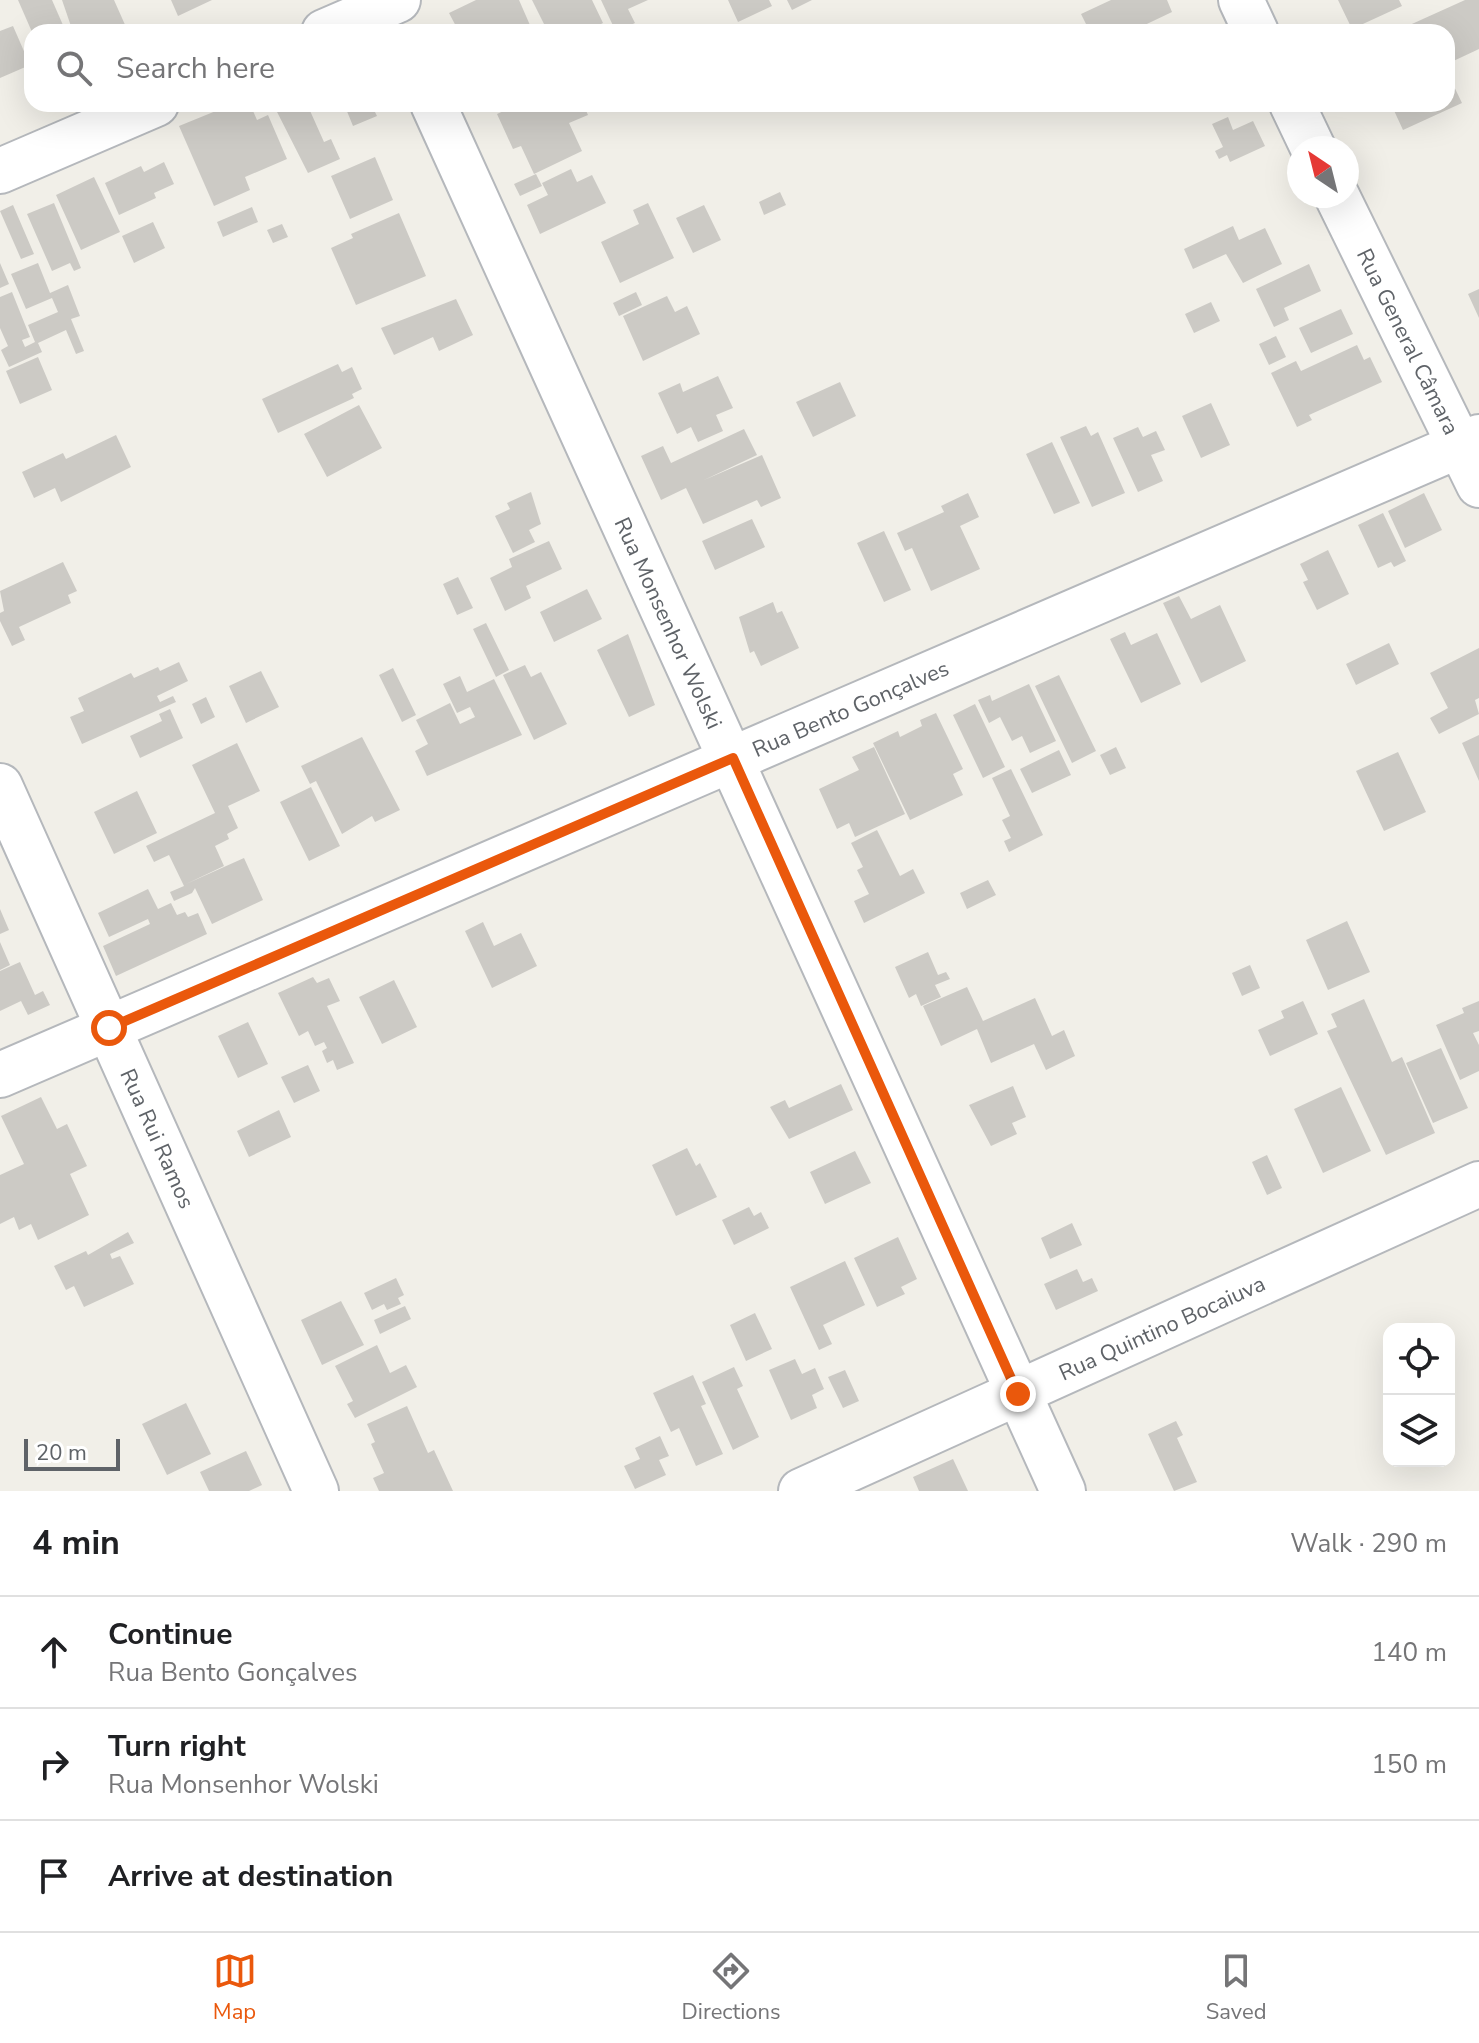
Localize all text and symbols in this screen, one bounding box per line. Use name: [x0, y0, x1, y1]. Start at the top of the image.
search box: [24, 24, 1455, 112]
icon: search: [52, 46, 96, 90]
text: Search here: [116, 48, 275, 89]
north arrow: [1287, 136, 1359, 208]
street label: Rua General Câmara: [1349, 244, 1466, 440]
street label: Rua Monsenhor Wolski: [607, 513, 729, 734]
street label: Rua Bento Gonçalves: [748, 654, 954, 765]
route start: [91, 1010, 127, 1046]
street label: Rua Rui Ramos: [113, 1064, 201, 1213]
street label: Rua Quintino Bocaiuva: [1054, 1269, 1270, 1388]
map controls: [1383, 1323, 1455, 1467]
button: locate: [1383, 1323, 1455, 1395]
route end: [1000, 1376, 1036, 1412]
button: layers: [1383, 1395, 1455, 1467]
scale bar: [24, 1435, 120, 1471]
text: 20 m: [36, 1438, 87, 1468]
text: 4 min: [32, 1520, 120, 1566]
text: Walk · 290 m: [1290, 1526, 1447, 1561]
text: Continue: [108, 1614, 233, 1655]
icon: ahead: [32, 1630, 76, 1674]
text: 140 m: [1371, 1635, 1447, 1670]
text: Rua Bento Gonçalves: [108, 1655, 357, 1690]
text: Turn right: [108, 1726, 246, 1767]
icon: right: [32, 1742, 76, 1786]
text: 150 m: [1371, 1747, 1447, 1782]
text: Rua Monsenhor Wolski: [108, 1767, 379, 1802]
icon: arrive: [32, 1854, 76, 1898]
text: Arrive at destination: [108, 1856, 393, 1897]
tab: Map: [213, 1949, 257, 2027]
tab: Directions: [682, 1949, 781, 2027]
tab: Saved: [1206, 1949, 1266, 2027]

